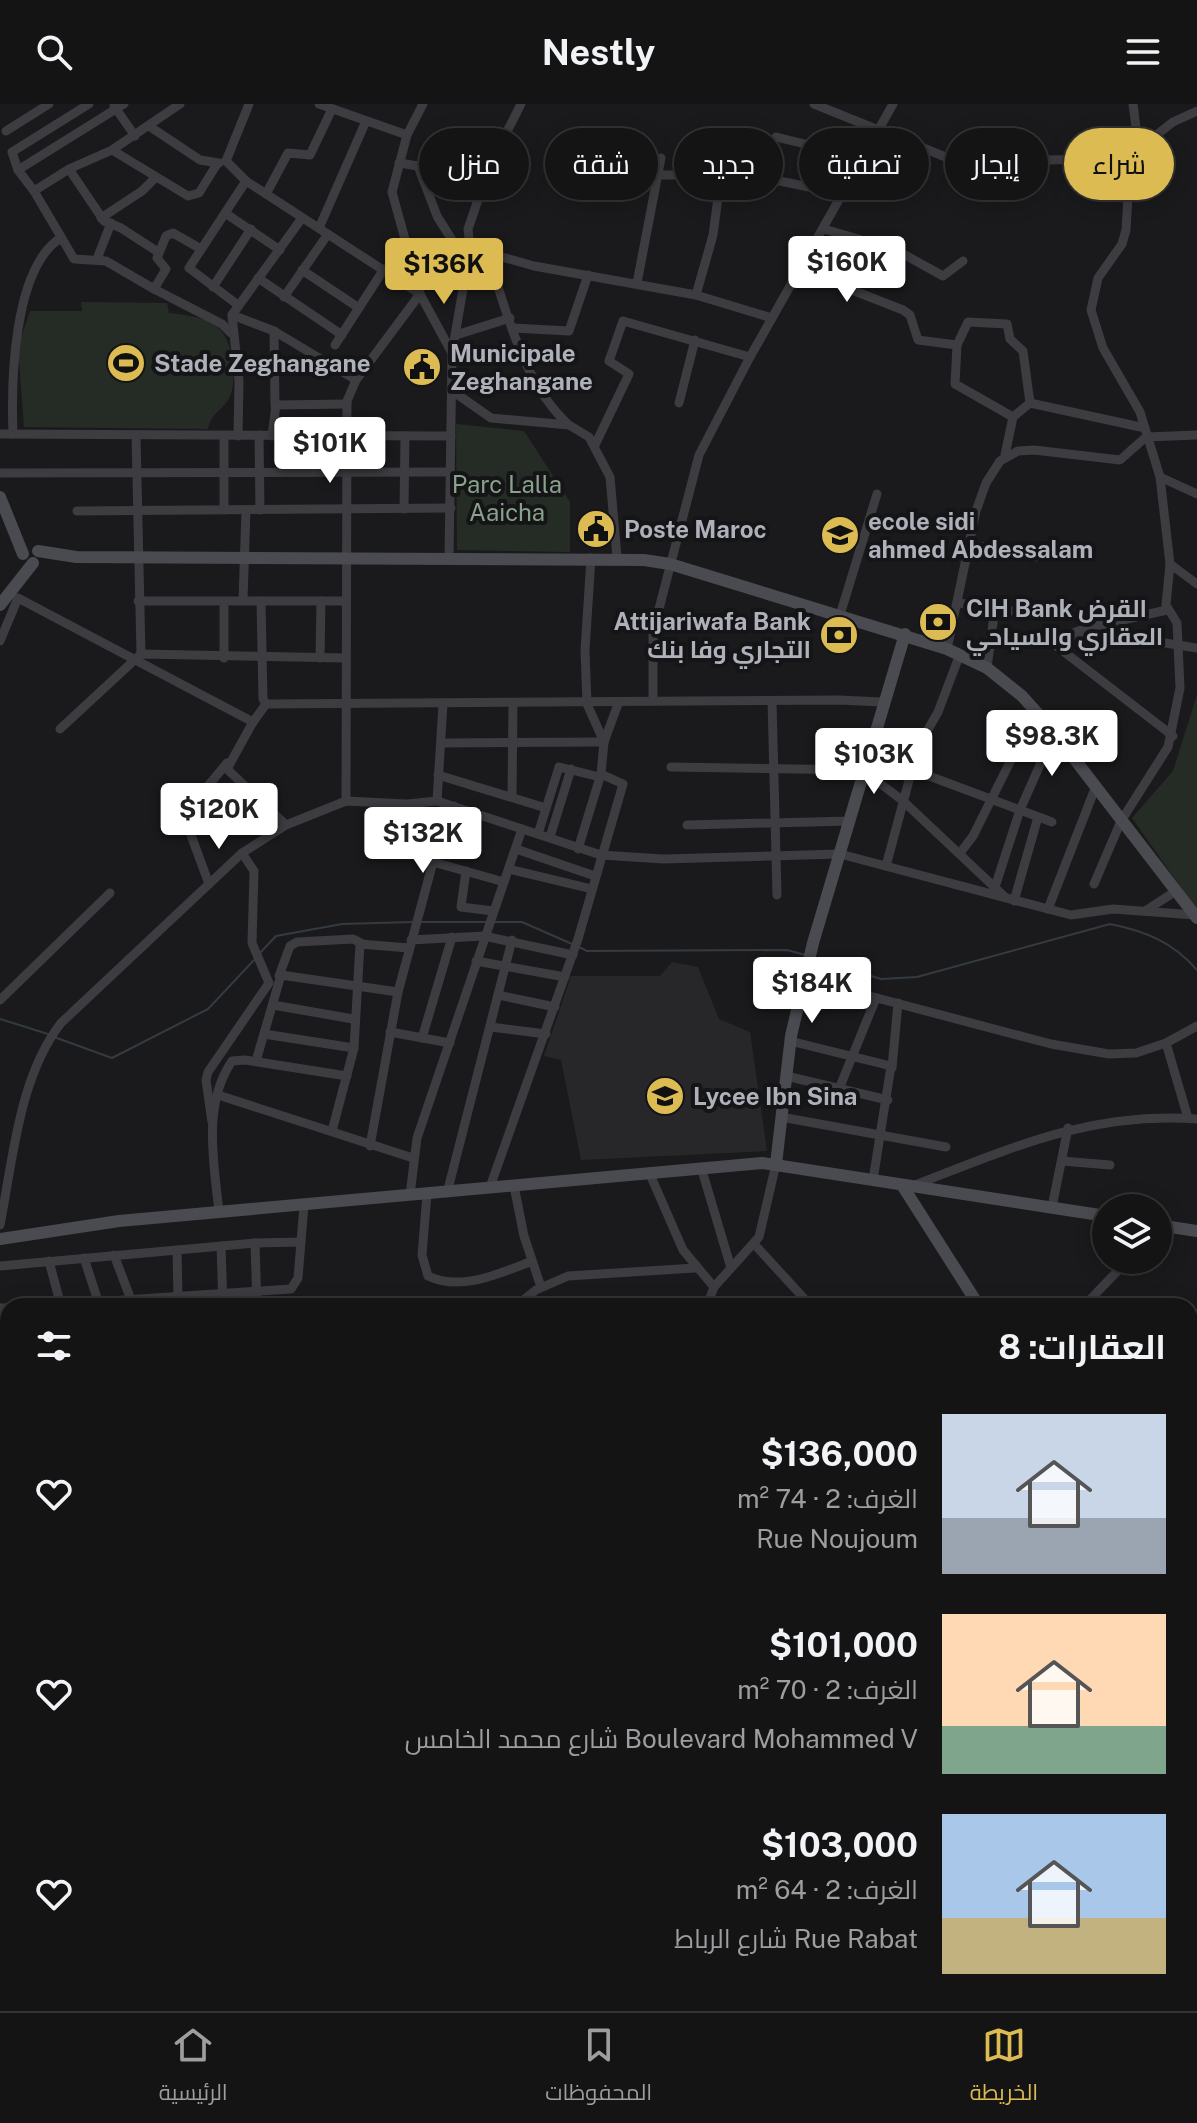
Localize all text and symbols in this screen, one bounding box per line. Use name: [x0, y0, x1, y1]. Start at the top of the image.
icon: search: [32, 30, 76, 74]
icon: menu: [1121, 30, 1165, 74]
text: Nestly: [542, 31, 655, 73]
chip: منزل: [419, 128, 529, 200]
chip: شقة: [545, 128, 658, 200]
chip: جديد: [674, 128, 783, 200]
chip: تصفية: [799, 128, 929, 200]
chip: إيجار: [945, 128, 1048, 200]
chip: شراء: [1064, 128, 1174, 200]
pin: $160K: [791, 236, 903, 304]
pin: $136K: [388, 238, 500, 306]
text: $160K: [806, 246, 888, 277]
text: $136K: [403, 248, 485, 279]
place label: Municipale Zeghangane: [450, 339, 593, 395]
sports icon: Stade Zeghangane: [105, 342, 147, 384]
public building icon: Municipale Zeghangane: [401, 346, 443, 388]
place label: Stade Zeghangane: [154, 349, 371, 377]
pin: $101K: [274, 417, 386, 485]
text: $101K: [292, 427, 368, 458]
park label: Parc Lalla Aaicha: [452, 470, 562, 526]
place label: ecole sidi ahmed Abdessalam: [868, 507, 1093, 563]
public building icon: Poste Maroc: [575, 508, 617, 550]
school or university icon: ecole sidi ahmed Abdessalam: [819, 514, 861, 556]
place label: Poste Maroc: [624, 515, 767, 543]
place label: CIH Bank القرض العقاري والسياحي: [966, 594, 1163, 656]
bank icon: CIH Bank القرض العقاري والسياحي: [917, 601, 959, 643]
place label: Attijariwafa Bank التجاري وفا بنك: [613, 607, 811, 669]
bank icon: Attijariwafa Bank التجاري وفا بنك: [818, 614, 860, 656]
pin: $98.3K: [987, 710, 1117, 778]
text: $98.3K: [1004, 720, 1100, 751]
pin: $103K: [818, 728, 930, 796]
text: $103K: [833, 738, 915, 769]
pin: $120K: [163, 783, 275, 851]
text: $120K: [179, 793, 259, 824]
pin: $132K: [367, 807, 479, 875]
text: $132K: [382, 817, 464, 848]
pin: $184K: [756, 957, 868, 1025]
text: $184K: [771, 967, 853, 998]
school or university icon: Lycee Ibn Sina: [644, 1075, 686, 1117]
place label: Lycee Ibn Sina: [693, 1082, 857, 1110]
map controls: [1092, 1194, 1172, 1274]
button: layers: [1092, 1194, 1172, 1274]
icon: filters: [32, 1324, 76, 1368]
text: العقارات: 8: [998, 1327, 1166, 1367]
text: $136,000: [760, 1434, 918, 1474]
icon: home: [1006, 1446, 1102, 1542]
icon: heart: [32, 1472, 76, 1516]
text: الغرف: 2 · 74 m²: [737, 1483, 918, 1514]
text: Rue Noujoum: [756, 1523, 918, 1554]
text: $101,000: [769, 1625, 918, 1665]
icon: home: [1006, 1646, 1102, 1742]
icon: heart: [32, 1672, 76, 1716]
text: الغرف: 2 · 70 m²: [737, 1674, 918, 1705]
text: Boulevard Mohammed V شارع محمد الخامس: [405, 1723, 918, 1754]
text: $103,000: [761, 1825, 918, 1865]
icon: home: [1006, 1846, 1102, 1942]
icon: heart: [32, 1872, 76, 1916]
text: الغرف: 2 · 64 m²: [736, 1874, 918, 1905]
text: Rue Rabat شارع الرباط: [674, 1923, 918, 1954]
tab: الرئيسية: [159, 2023, 228, 2113]
tab: المحفوظات: [545, 2023, 652, 2113]
tab: الخريطة: [970, 2023, 1038, 2113]

